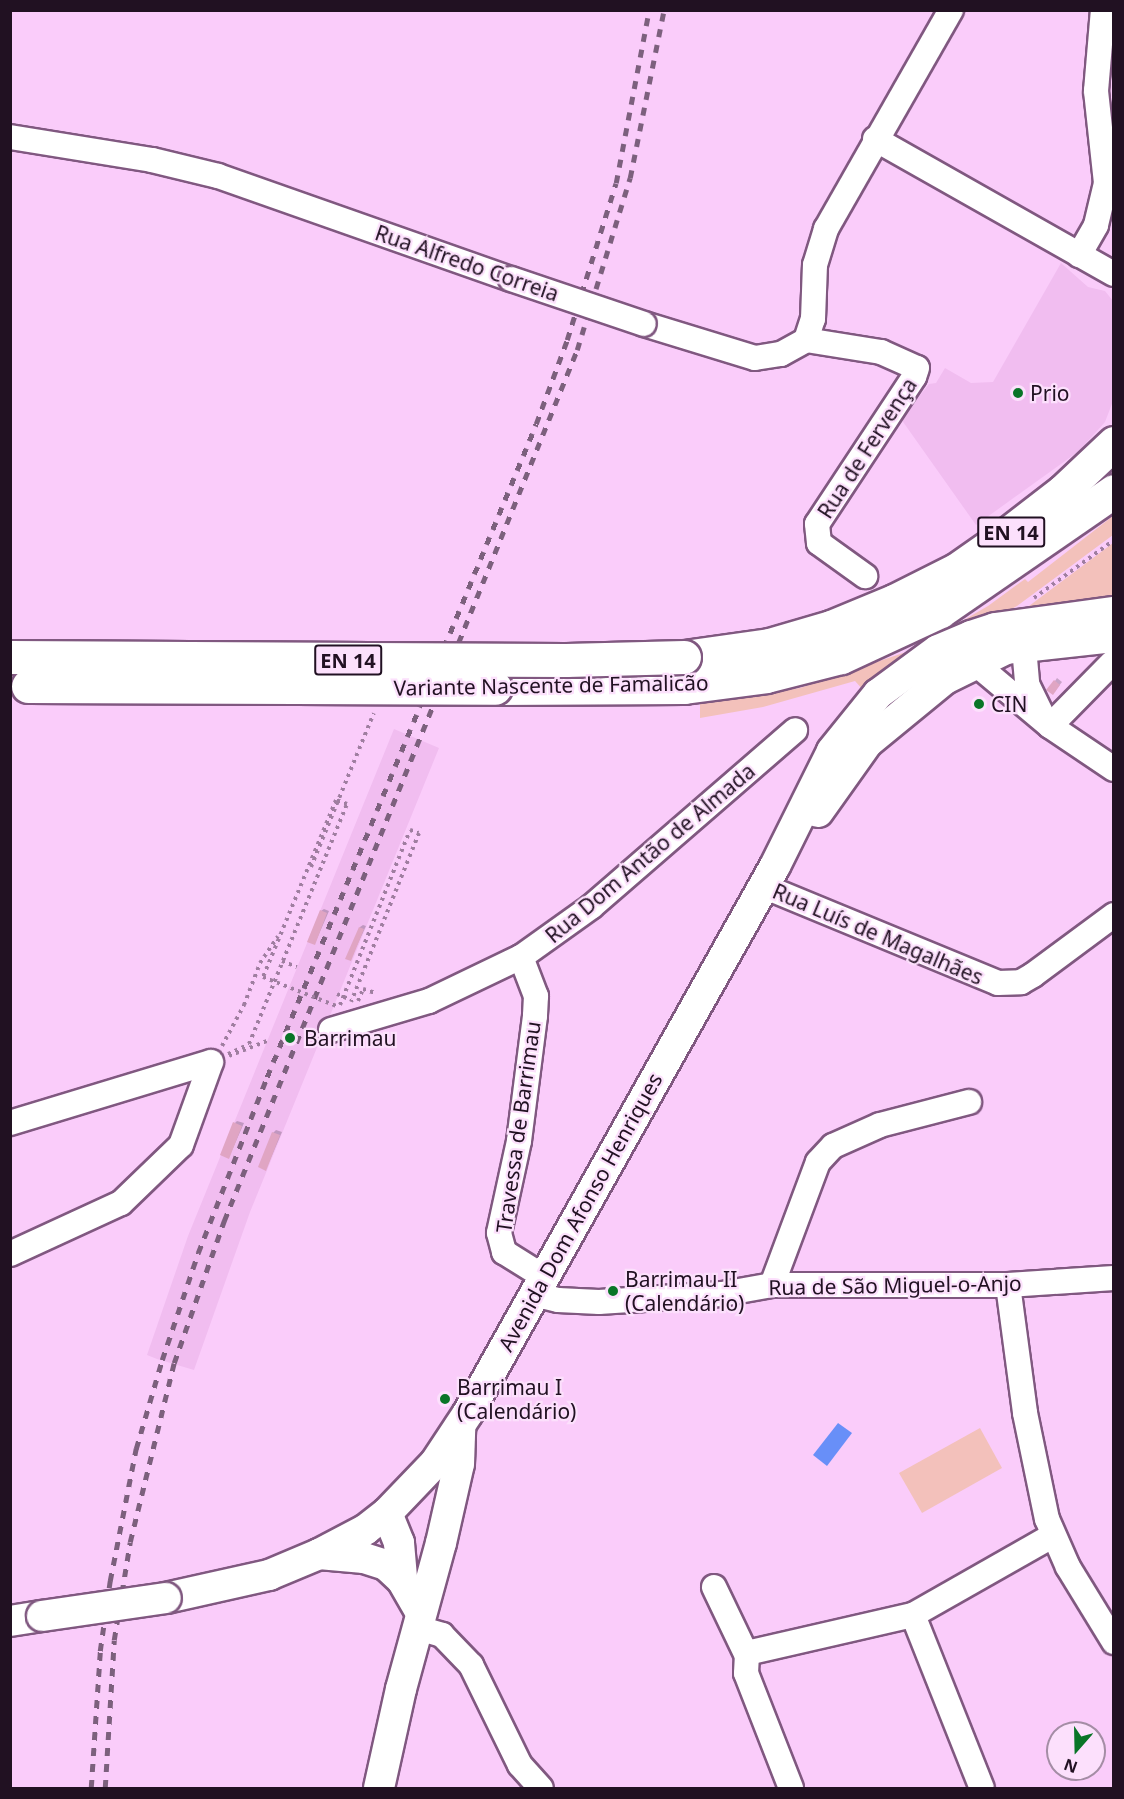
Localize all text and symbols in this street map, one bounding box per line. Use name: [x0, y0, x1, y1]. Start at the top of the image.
street label: Rua Alfredo Correia: [372, 220, 562, 306]
street label: Rua de Fervença: [812, 373, 922, 523]
place label: Prio: [1030, 380, 1070, 406]
marker: Prio: [1011, 386, 1025, 400]
road number: EN 14: [976, 515, 1046, 549]
road number: EN 14: [314, 643, 382, 677]
street label: Variante Nascente de Famalicão: [393, 670, 709, 700]
place label: CIN: [991, 691, 1027, 717]
marker: CIN: [972, 697, 986, 711]
street label: Rua Dom Antão de Almada: [540, 758, 760, 948]
street label: Rua Luís de Magalhães: [769, 878, 987, 990]
street label: Travessa de Barrimau: [491, 1020, 545, 1234]
place label: Barrimau: [304, 1025, 397, 1051]
marker: Barrimau: [281, 1029, 299, 1047]
street label: Avenida Dom Afonso Henriques: [493, 1068, 667, 1356]
place label: Barrimau II (Calendário): [625, 1266, 744, 1316]
street label: Rua de São Miguel-o-Anjo: [768, 1270, 1022, 1300]
marker: Barrimau II (Calendário): [606, 1284, 620, 1298]
place label: Barrimau I (Calendário): [457, 1374, 576, 1424]
marker: Barrimau I (Calendário): [438, 1392, 452, 1406]
north arrow: [1046, 1721, 1106, 1781]
text: N: [1061, 1753, 1080, 1779]

